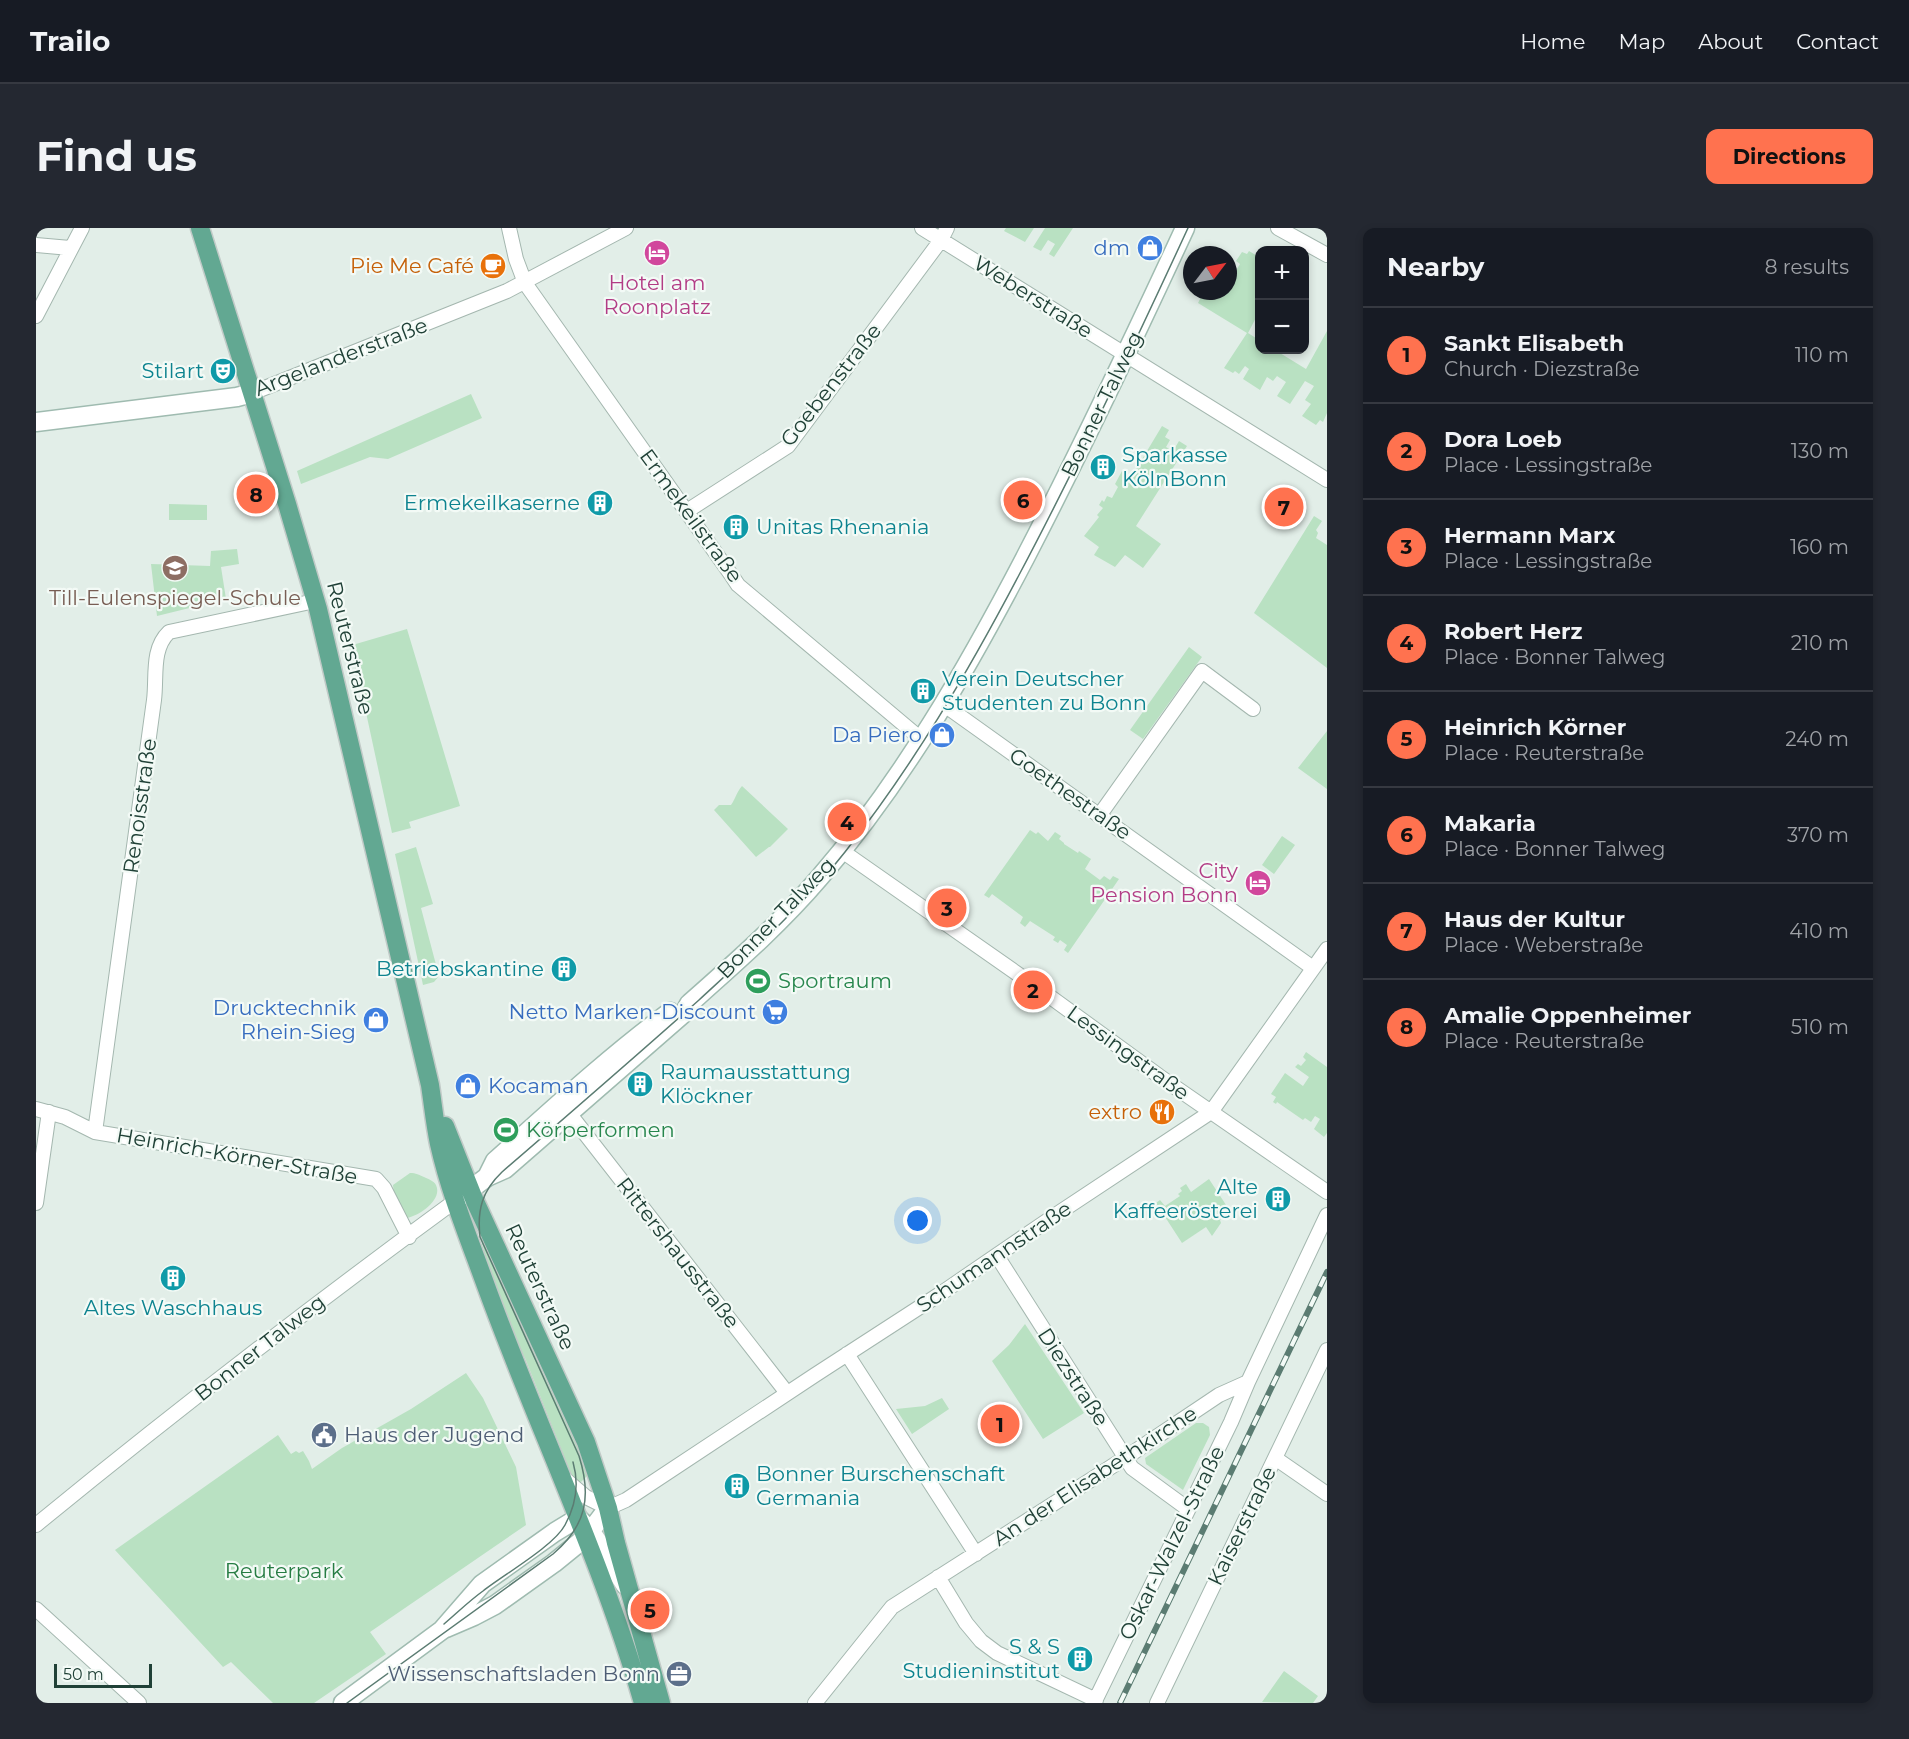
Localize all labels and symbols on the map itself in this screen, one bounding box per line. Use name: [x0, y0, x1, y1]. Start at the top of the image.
shop icon: dm: [1135, 233, 1165, 263]
place label: dm: [1093, 235, 1130, 260]
hotel icon: Hotel am Roonplatz: [642, 238, 672, 268]
north arrow: [1183, 246, 1237, 300]
street label: Weberstraße: [969, 250, 1097, 343]
cafe icon: Pie Me Café: [478, 251, 508, 281]
place label: Pie Me Café: [350, 253, 474, 278]
place label: Hotel am Roonplatz: [603, 270, 711, 319]
street label: Argelanderstraße: [251, 312, 431, 401]
street label: Goebenstraße: [775, 318, 886, 451]
street label: Bonner Talweg: [1056, 327, 1148, 481]
theatre icon: Stilart: [208, 356, 238, 386]
place label: Stilart: [142, 358, 204, 383]
place label: Sparkasse KölnBonn: [1122, 442, 1228, 491]
street label: Ermekeilstraße: [635, 444, 748, 587]
building icon: Sparkasse KölnBonn: [1088, 452, 1118, 482]
pin: 8: [236, 472, 276, 516]
pin: 6: [1004, 478, 1042, 522]
pin: 7: [1264, 484, 1304, 530]
building icon: Ermekeilkaserne: [585, 488, 615, 518]
place label: Ermekeilkaserne: [404, 490, 580, 515]
building icon: Unitas Rhenania: [721, 512, 751, 542]
place label: Unitas Rhenania: [756, 514, 929, 539]
school or university icon: Till-Eulenspiegel-Schule: [160, 553, 190, 583]
street label: Reuterstraße: [322, 579, 379, 717]
place label: Till-Eulenspiegel-Schule: [49, 585, 301, 610]
place label: Verein Deutscher Studenten zu Bonn: [942, 666, 1147, 715]
building icon: Verein Deutscher Studenten zu Bonn: [908, 676, 938, 706]
shop icon: Da Piero: [927, 720, 957, 750]
place label: Da Piero: [832, 722, 922, 747]
street label: Renoisstraße: [118, 737, 161, 875]
street label: Goethestraße: [1005, 742, 1136, 845]
pin: 4: [828, 800, 866, 844]
street label: Bonner Talweg: [712, 852, 840, 983]
place label: City Pension Bonn: [1090, 858, 1239, 907]
hotel icon: City Pension Bonn: [1243, 868, 1273, 898]
pin: 3: [928, 886, 966, 930]
building icon: Betriebskantine: [549, 954, 579, 984]
place label: Betriebskantine: [376, 956, 544, 981]
sports icon: Sportraum: [743, 966, 773, 996]
place label: Sportraum: [778, 968, 892, 993]
pin: 2: [1014, 968, 1052, 1012]
place label: Drucktechnik Rhein-Sieg: [213, 995, 356, 1044]
supermarket icon: Netto Marken-Discount: [760, 997, 790, 1027]
place label: Netto Marken-Discount: [509, 999, 756, 1024]
street label: Lessingstraße: [1062, 1000, 1194, 1105]
shop icon: Drucktechnik Rhein-Sieg: [361, 1005, 391, 1035]
place label: Raumausstattung Klöckner: [660, 1059, 851, 1108]
building icon: Raumausstattung Klöckner: [625, 1069, 655, 1099]
shop icon: Kocaman: [453, 1071, 483, 1101]
place label: Kocaman: [488, 1073, 589, 1098]
restaurant icon: extro: [1147, 1097, 1177, 1127]
place label: extro: [1089, 1099, 1142, 1124]
sports icon: Körperformen: [491, 1115, 521, 1145]
place label: Körperformen: [526, 1117, 675, 1142]
street label: Heinrich-Körner-Straße: [115, 1122, 359, 1189]
street label: Rittershausstraße: [612, 1172, 745, 1333]
place label: Alte Kaffeerösterei: [1113, 1174, 1258, 1223]
building icon: Alte Kaffeerösterei: [1263, 1184, 1293, 1214]
street label: Schumannstraße: [912, 1196, 1076, 1318]
your location: [903, 1206, 932, 1235]
street label: Reuterstraße: [500, 1220, 581, 1354]
building icon: Altes Waschhaus: [158, 1263, 188, 1293]
street label: Bonner Talweg: [189, 1289, 330, 1406]
place label: Altes Waschhaus: [84, 1295, 262, 1320]
street label: Diezstraße: [1033, 1323, 1114, 1430]
street label: An der Elisabethkirche: [988, 1400, 1201, 1551]
pin: 1: [980, 1402, 1020, 1446]
public building icon: Haus der Jugend: [309, 1420, 339, 1450]
place label: Haus der Jugend: [344, 1422, 524, 1447]
street label: Oskar-Walzel-Straße: [1114, 1441, 1230, 1644]
place label: Bonner Burschenschaft Germania: [756, 1461, 1005, 1510]
street label: Kaiserstraße: [1202, 1462, 1281, 1589]
building icon: Bonner Burschenschaft Germania: [722, 1471, 752, 1501]
park label: Reuterpark: [225, 1558, 344, 1583]
pin: 5: [630, 1588, 670, 1632]
place label: S & S Studieninstitut: [902, 1634, 1060, 1683]
building icon: S & S Studieninstitut: [1065, 1644, 1095, 1674]
office icon: Wissenschaftsladen Bonn: [664, 1659, 694, 1689]
scale bar: [54, 1661, 152, 1688]
place label: Wissenschaftsladen Bonn: [388, 1661, 660, 1686]

